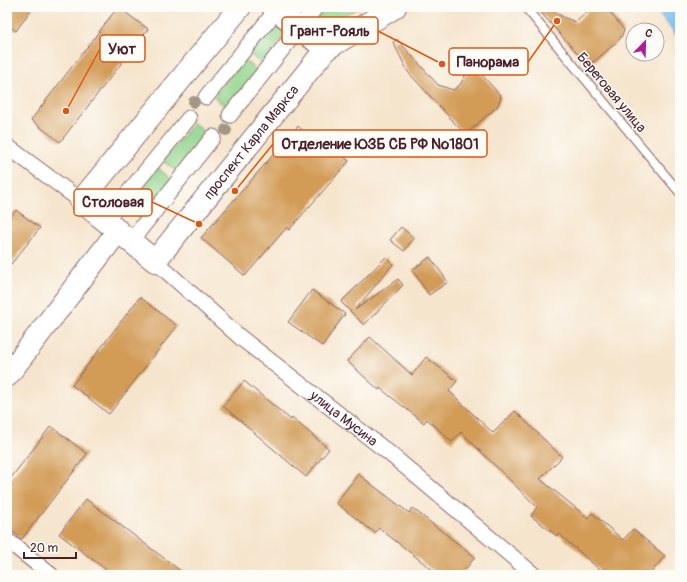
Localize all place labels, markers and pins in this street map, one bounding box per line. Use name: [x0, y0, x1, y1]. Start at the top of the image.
callout: Грант-Рояль: [282, 17, 378, 44]
callout: Уют: [100, 35, 145, 62]
callout: Панорама: [449, 48, 528, 75]
callout: Отделение ЮЗБ СБ РФ №1801: [273, 130, 487, 157]
callout: Столовая: [74, 189, 152, 216]

